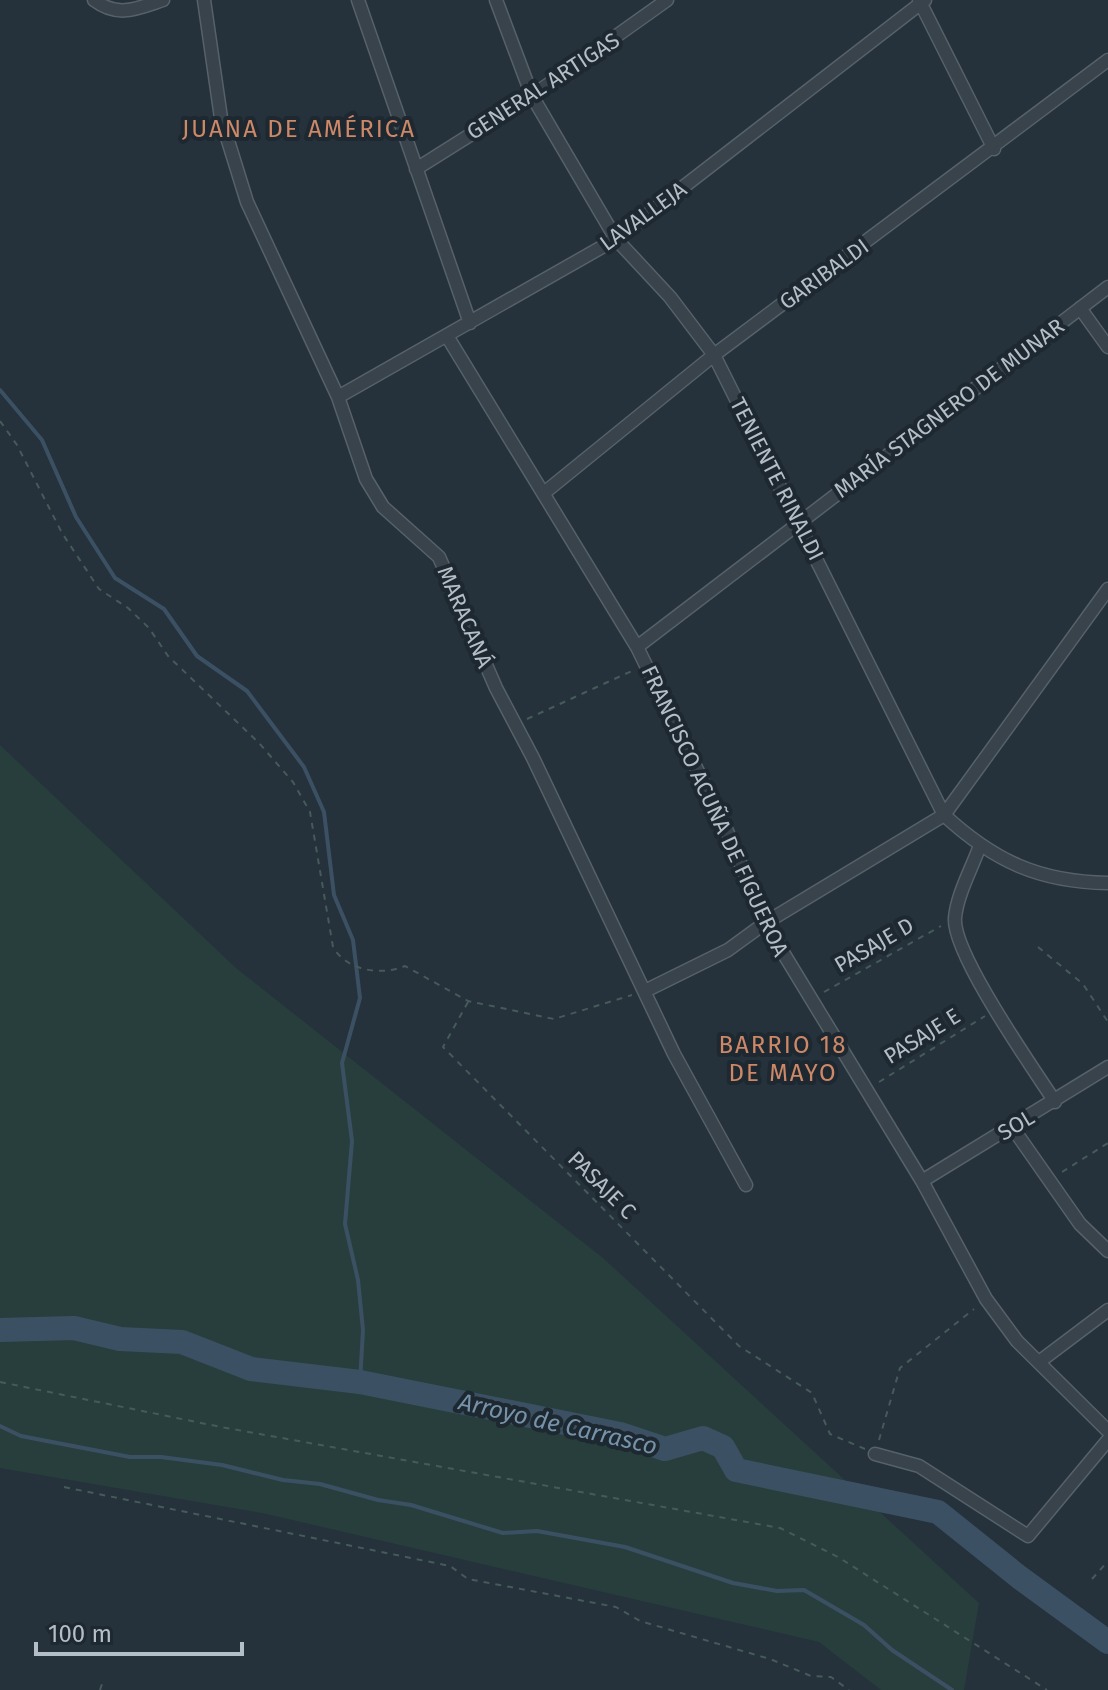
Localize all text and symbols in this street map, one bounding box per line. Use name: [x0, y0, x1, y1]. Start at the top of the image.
street label: GENERAL ARTIGAS: [461, 26, 625, 146]
district label: JUANA DE AMÉRICA: [182, 114, 416, 143]
street label: LAVALLEJA: [594, 175, 692, 257]
street label: GARIBALDI: [774, 233, 874, 315]
street label: MARÍA STAGNERO DE MUNAR: [829, 313, 1069, 503]
street label: TENIENTE RINALDI: [724, 393, 830, 565]
street label: MARACANÁ: [431, 562, 499, 672]
street label: FRANCISCO ACUÑA DE FIGUEROA: [636, 661, 795, 961]
street label: PASAJE D: [830, 912, 918, 978]
street label: PASAJE E: [879, 1002, 965, 1070]
district label: BARRIO 18 DE MAYO: [719, 1031, 847, 1087]
street label: SOL: [993, 1104, 1039, 1146]
street label: PASAJE C: [562, 1145, 642, 1225]
water label: Arroyo de Carrasco: [455, 1387, 660, 1460]
scale bar: [36, 1606, 242, 1656]
text: 100 m: [48, 1620, 112, 1648]

